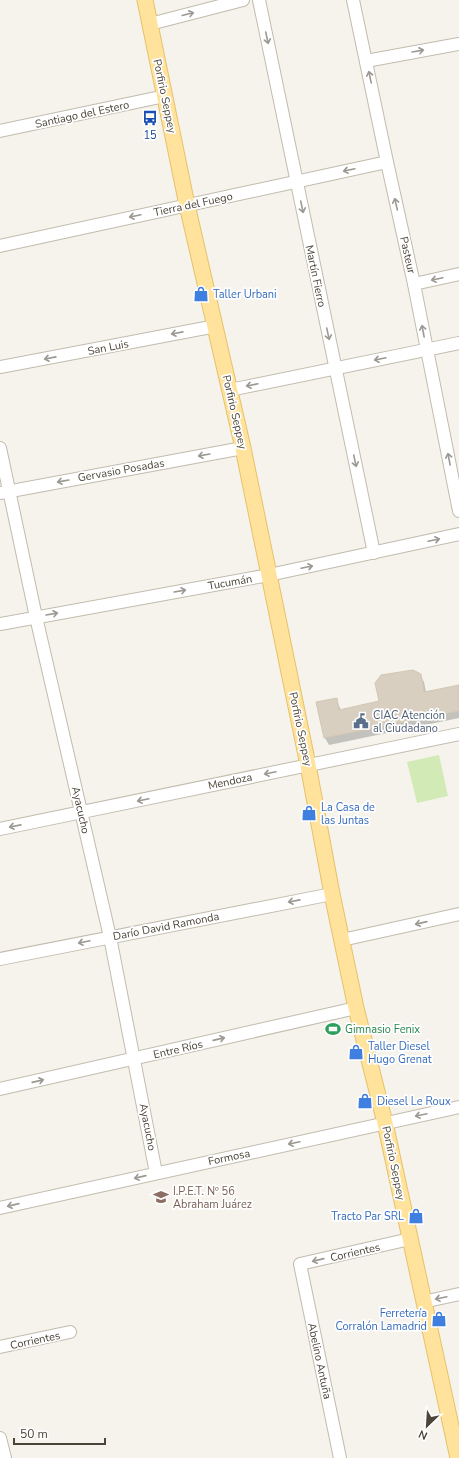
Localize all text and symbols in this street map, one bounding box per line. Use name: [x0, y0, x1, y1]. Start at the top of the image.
one-way arrow: [181, 10, 194, 17]
one-way arrow: [264, 31, 272, 44]
one-way arrow: [412, 47, 425, 55]
street label: Porfirio Seppey: [149, 58, 180, 135]
one-way arrow: [365, 71, 373, 84]
street label: Santiago del Estero: [34, 97, 131, 132]
bus stop icon: 15: [141, 109, 159, 127]
place label: 15: [143, 128, 157, 143]
one-way arrow: [343, 166, 356, 174]
street label: Tierra del Fuego: [152, 189, 234, 220]
one-way arrow: [392, 198, 400, 211]
one-way arrow: [298, 200, 306, 213]
one-way arrow: [129, 213, 142, 221]
street label: Pasteur: [396, 235, 419, 275]
street label: Martín Fierro: [302, 244, 329, 309]
one-way arrow: [430, 275, 443, 283]
shop icon: Taller Urbani: [192, 285, 210, 303]
place label: Taller Urbani: [213, 287, 277, 302]
one-way arrow: [419, 325, 427, 338]
one-way arrow: [325, 327, 333, 340]
one-way arrow: [171, 329, 184, 337]
street label: San Luis: [86, 336, 130, 359]
one-way arrow: [44, 354, 57, 362]
one-way arrow: [374, 355, 387, 363]
street label: Porfirio Seppey: [219, 374, 250, 451]
one-way arrow: [246, 381, 259, 389]
one-way arrow: [198, 451, 211, 459]
one-way arrow: [444, 452, 452, 465]
one-way arrow: [351, 454, 359, 467]
street label: Gervasio Posadas: [77, 455, 166, 485]
one-way arrow: [57, 477, 70, 485]
one-way arrow: [427, 535, 440, 543]
one-way arrow: [300, 562, 313, 570]
street label: Tucumán: [207, 571, 253, 594]
one-way arrow: [173, 587, 186, 595]
one-way arrow: [45, 610, 58, 618]
street label: Porfirio Seppey: [285, 691, 316, 768]
place label: CIAC Atención al Ciudadano: [373, 708, 445, 736]
public building icon: CIAC Atención al Ciudadano: [352, 712, 370, 730]
street label: Mendoza: [207, 769, 254, 793]
one-way arrow: [264, 769, 277, 777]
street label: Ayacucho: [68, 785, 93, 835]
one-way arrow: [137, 796, 150, 804]
place label: La Casa de las Juntas: [321, 800, 375, 828]
shop icon: La Casa de las Juntas: [300, 804, 318, 822]
one-way arrow: [9, 822, 22, 830]
one-way arrow: [288, 898, 301, 906]
street label: Darío David Ramonda: [112, 909, 221, 944]
one-way arrow: [415, 919, 428, 927]
one-way arrow: [77, 938, 90, 946]
sports icon: Gimnasio Fenix: [324, 1020, 342, 1038]
place label: Gimnasio Fenix: [345, 1022, 420, 1037]
one-way arrow: [212, 1035, 225, 1043]
street label: Entre Ríos: [152, 1037, 204, 1062]
place label: Taller Diesel Hugo Grenat: [368, 1039, 432, 1067]
shop icon: Taller Diesel Hugo Grenat: [347, 1043, 365, 1061]
one-way arrow: [31, 1076, 44, 1084]
shop icon: Diesel Le Roux: [356, 1092, 374, 1110]
place label: Diesel Le Roux: [377, 1094, 451, 1109]
street label: Ayacucho: [136, 1102, 159, 1152]
one-way arrow: [415, 1112, 428, 1120]
street label: Porfirio Seppey: [378, 1125, 409, 1202]
one-way arrow: [288, 1140, 301, 1148]
street label: Formosa: [207, 1146, 252, 1169]
one-way arrow: [133, 1174, 146, 1182]
place label: I.P.E.T. Nº 56 Abraham Juárez: [173, 1184, 252, 1212]
school or university icon: I.P.E.T. Nº 56 Abraham Juárez: [152, 1188, 170, 1206]
one-way arrow: [7, 1202, 20, 1210]
shop icon: Tracto Par SRL: [407, 1207, 425, 1225]
place label: Tracto Par SRL: [331, 1209, 404, 1224]
street label: Corrientes: [329, 1239, 381, 1265]
one-way arrow: [312, 1256, 325, 1264]
one-way arrow: [435, 1294, 448, 1302]
place label: Ferretería Corralón Lamadrid: [335, 1306, 427, 1334]
shop icon: Ferretería Corralón Lamadrid: [430, 1310, 448, 1328]
street label: Abelino Antuña: [304, 1322, 335, 1401]
street label: Corrientes: [9, 1328, 61, 1353]
north arrow: [407, 1406, 447, 1446]
scale bar: [14, 1420, 105, 1446]
text: 50 m: [20, 1426, 48, 1442]
text: N: [416, 1426, 430, 1443]

